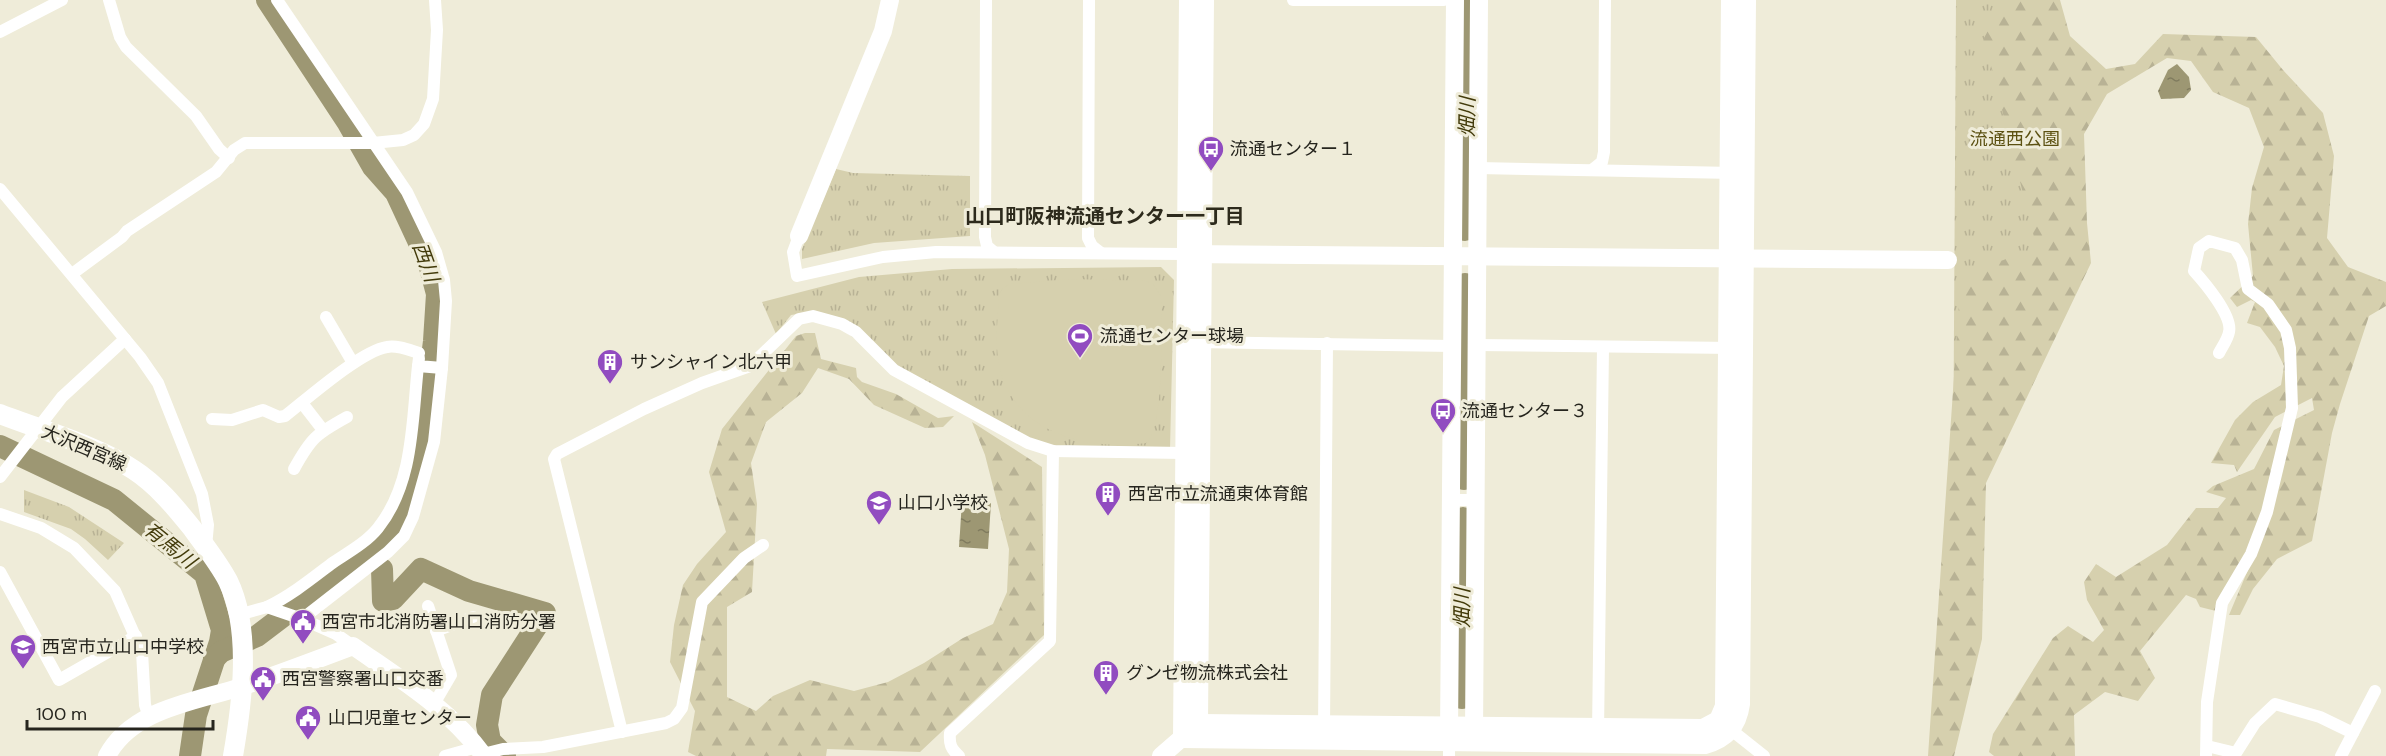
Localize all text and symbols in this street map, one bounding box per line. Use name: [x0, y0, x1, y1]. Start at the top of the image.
water label: 畑川: [1454, 95, 1480, 137]
park label: 流通西公園: [1970, 127, 2060, 151]
bus stop icon: 流通センター１: [1196, 134, 1226, 172]
place label: 流通センター１: [1230, 137, 1356, 161]
district label: 山口町阪神流通センター一丁目: [965, 203, 1245, 229]
water label: 西川: [407, 239, 446, 287]
sports icon: 流通センター球場: [1065, 321, 1095, 359]
place label: 流通センター球場: [1100, 324, 1244, 348]
building icon: サンシャイン北六甲: [595, 347, 625, 385]
place label: サンシャイン北六甲: [630, 350, 792, 374]
bus stop icon: 流通センター３: [1428, 396, 1458, 434]
place label: 流通センター３: [1462, 399, 1588, 423]
street label: 大沢西宮線: [38, 419, 130, 477]
building icon: 西宮市立流通東体育館: [1093, 479, 1123, 517]
place label: 西宮市立流通東体育館: [1128, 482, 1308, 506]
school or university icon: 山口小学校: [864, 488, 894, 526]
place label: 山口小学校: [898, 491, 988, 515]
water label: 有馬川: [139, 516, 203, 575]
water label: 畑川: [1449, 586, 1475, 628]
public building icon: 西宮市北消防署山口消防分署: [288, 607, 318, 645]
place label: 西宮市北消防署山口消防分署: [322, 610, 556, 634]
school or university icon: 西宮市立山口中学校: [8, 632, 38, 670]
place label: 西宮市立山口中学校: [42, 635, 204, 659]
building icon: グンゼ物流株式会社: [1091, 658, 1121, 696]
place label: グンゼ物流株式会社: [1126, 661, 1288, 685]
public building icon: 西宮警察署山口交番: [248, 664, 278, 702]
place label: 西宮警察署山口交番: [282, 667, 444, 691]
scale bar: [27, 693, 213, 731]
text: 100 m: [36, 702, 87, 726]
public building icon: 山口児童センター: [293, 703, 323, 741]
place label: 山口児童センター: [328, 706, 472, 730]

